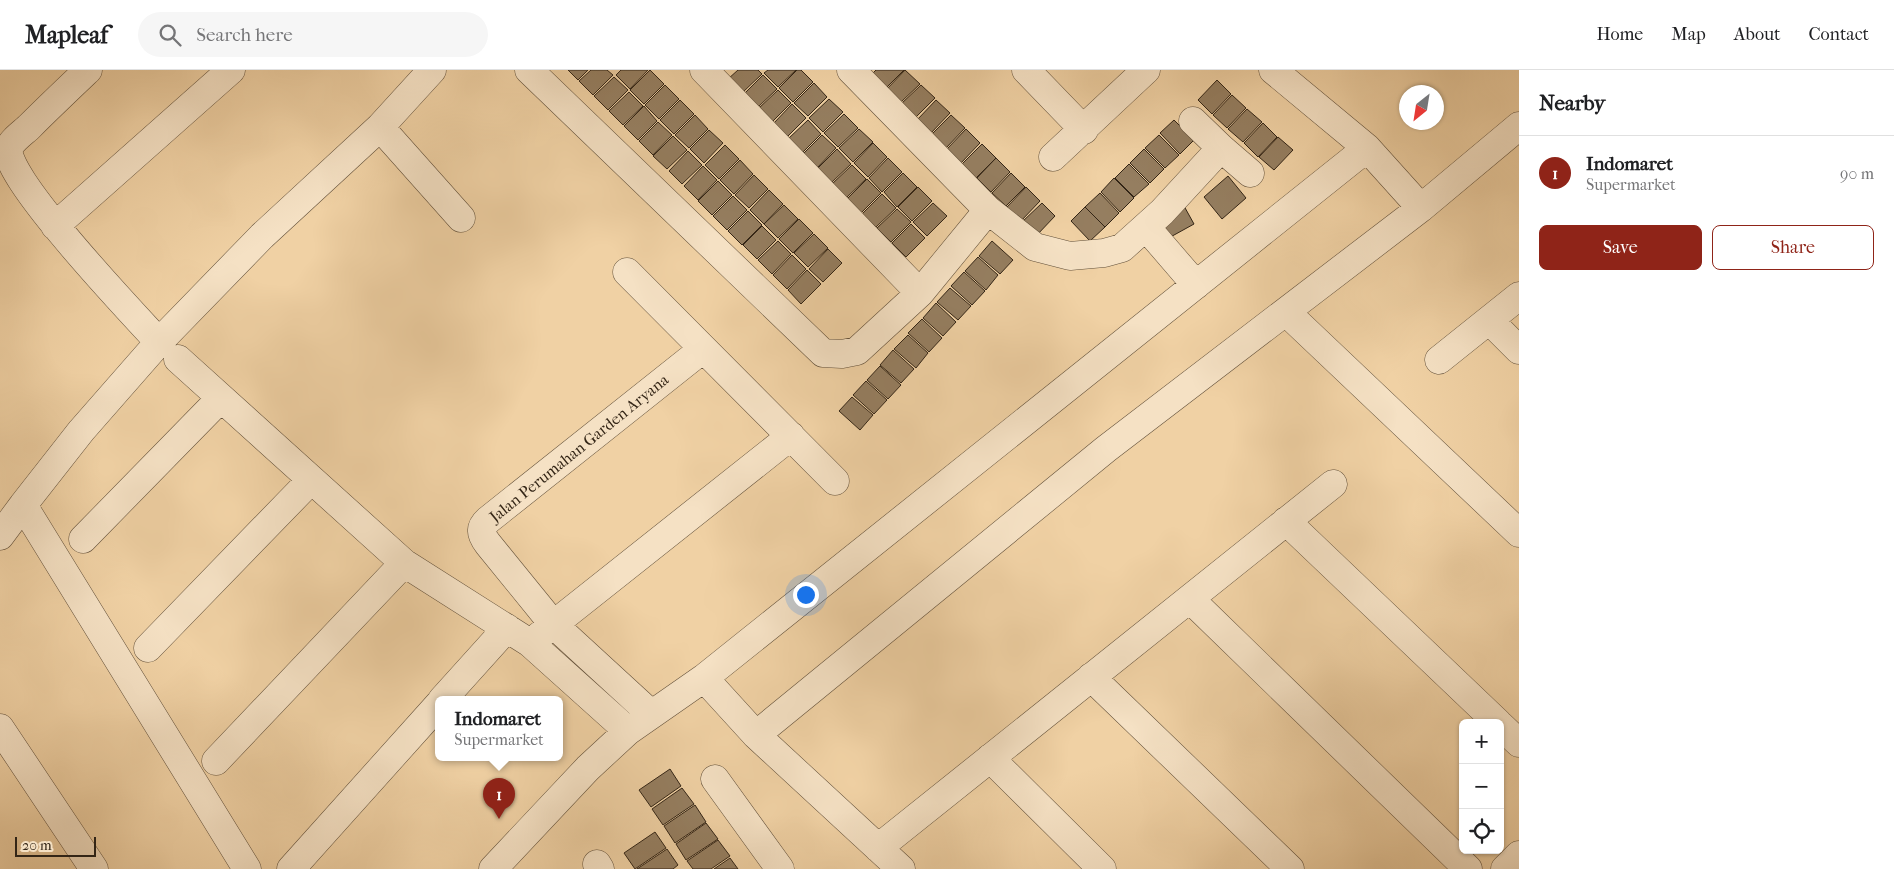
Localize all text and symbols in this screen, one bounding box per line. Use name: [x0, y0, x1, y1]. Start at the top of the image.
search box: [138, 12, 488, 57]
text: Mapleaf: [25, 21, 108, 49]
icon: search: [156, 21, 184, 49]
text: Search here: [196, 24, 293, 46]
text: Home: [1596, 24, 1643, 45]
text: Map: [1671, 24, 1706, 45]
text: About: [1734, 24, 1780, 45]
text: Contact: [1808, 24, 1869, 45]
north arrow: [1399, 85, 1444, 130]
text: Nearby: [1539, 91, 1605, 115]
text: Indomaret: [1586, 153, 1673, 175]
text: 1: [1552, 164, 1558, 183]
text: 90 m: [1840, 164, 1874, 183]
text: Supermarket: [1586, 175, 1676, 194]
button: Save: [1539, 225, 1702, 270]
button: Share: [1712, 225, 1874, 270]
street label: Jalan Perumahan Garden Aryana: [484, 369, 673, 527]
your location: [793, 582, 819, 608]
popup: [435, 696, 563, 761]
text: Indomaret: [454, 708, 541, 730]
map controls: [1459, 719, 1504, 854]
button: +: [1459, 719, 1504, 764]
text: Supermarket: [454, 730, 544, 749]
button: −: [1459, 764, 1504, 809]
pin: 1: [483, 778, 515, 819]
button: locate: [1459, 809, 1504, 854]
scale bar: [15, 834, 96, 857]
text: 20 m: [22, 837, 52, 854]

